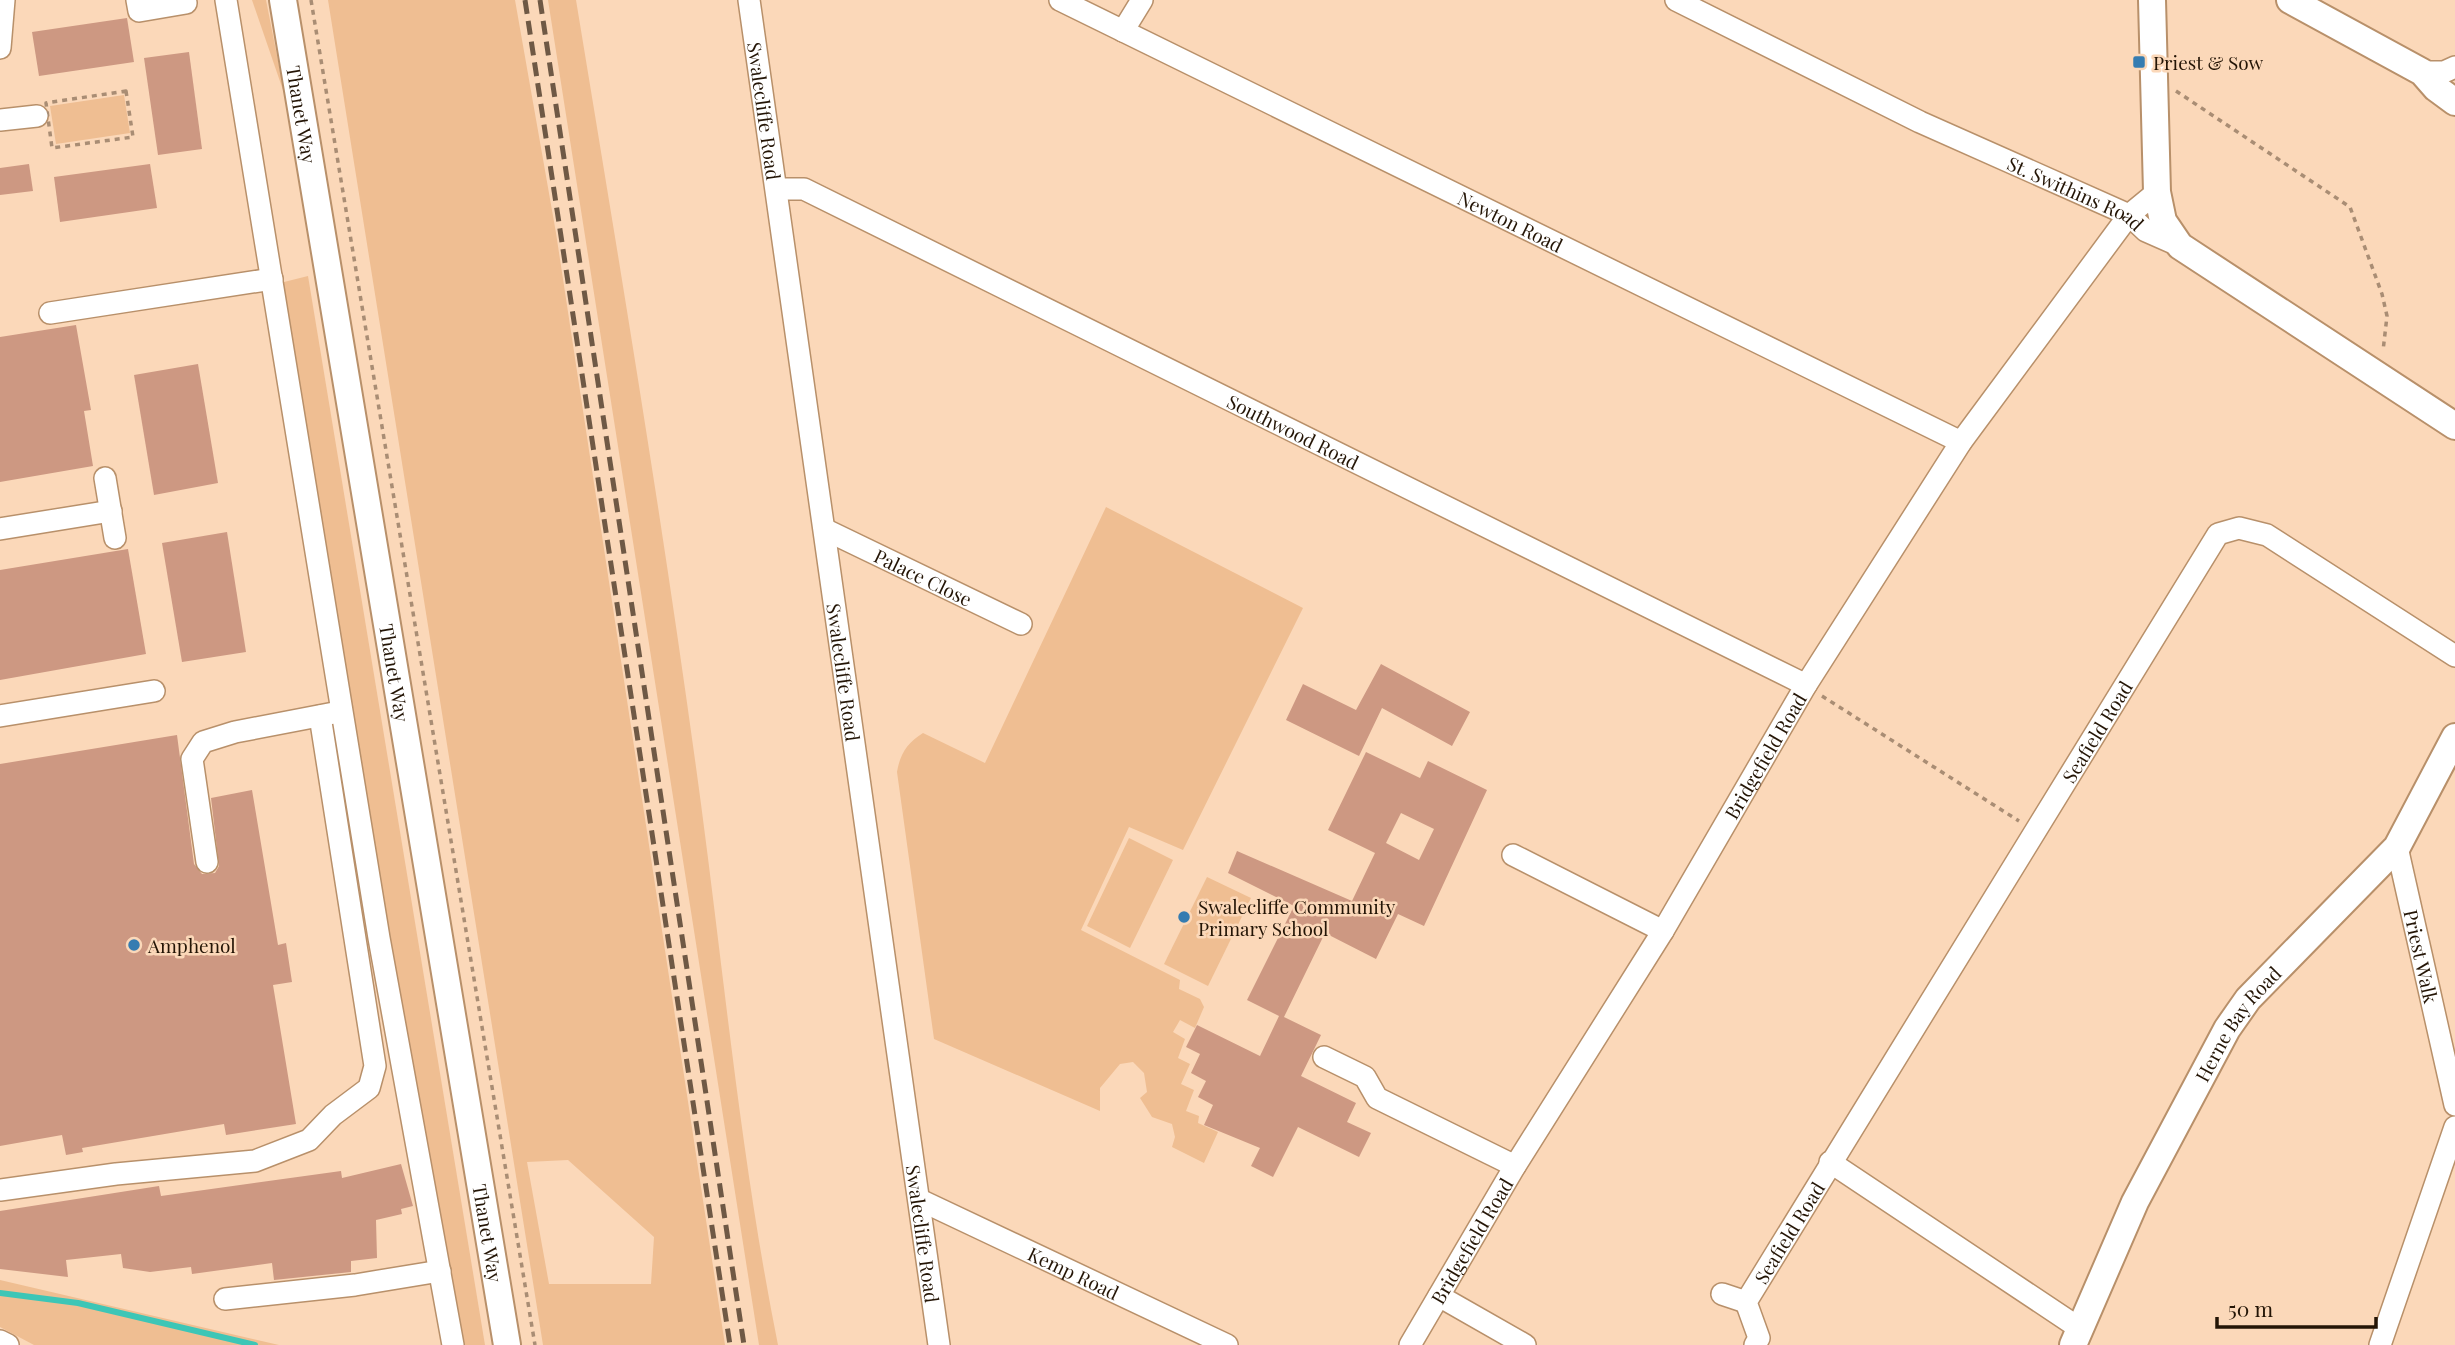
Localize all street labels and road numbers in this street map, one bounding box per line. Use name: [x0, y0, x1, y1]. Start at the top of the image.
street label: Swalecliffe Road: [742, 40, 787, 182]
street label: Thanet Way: [281, 63, 323, 166]
street label: St. Swithins Road: [2003, 150, 2150, 236]
street label: Newton Road: [1454, 184, 1567, 258]
street label: Southwood Road: [1223, 388, 1364, 475]
street label: Palace Close: [870, 542, 977, 612]
street label: Swalecliffe Road: [821, 602, 867, 743]
street label: Thanet Way: [374, 622, 416, 724]
street label: Seafield Road: [2055, 676, 2138, 787]
street label: Bridgefield Road: [1718, 688, 1812, 824]
street label: Priest Walk: [2398, 907, 2445, 1006]
street label: Herne Bay Road: [2188, 960, 2286, 1086]
street label: Swalecliffe Road: [901, 1163, 946, 1304]
street label: Bridgefield Road: [1424, 1173, 1518, 1308]
street label: Seafield Road: [1748, 1177, 1830, 1288]
street label: Thanet Way: [467, 1182, 509, 1284]
street label: Kemp Road: [1024, 1240, 1124, 1305]

